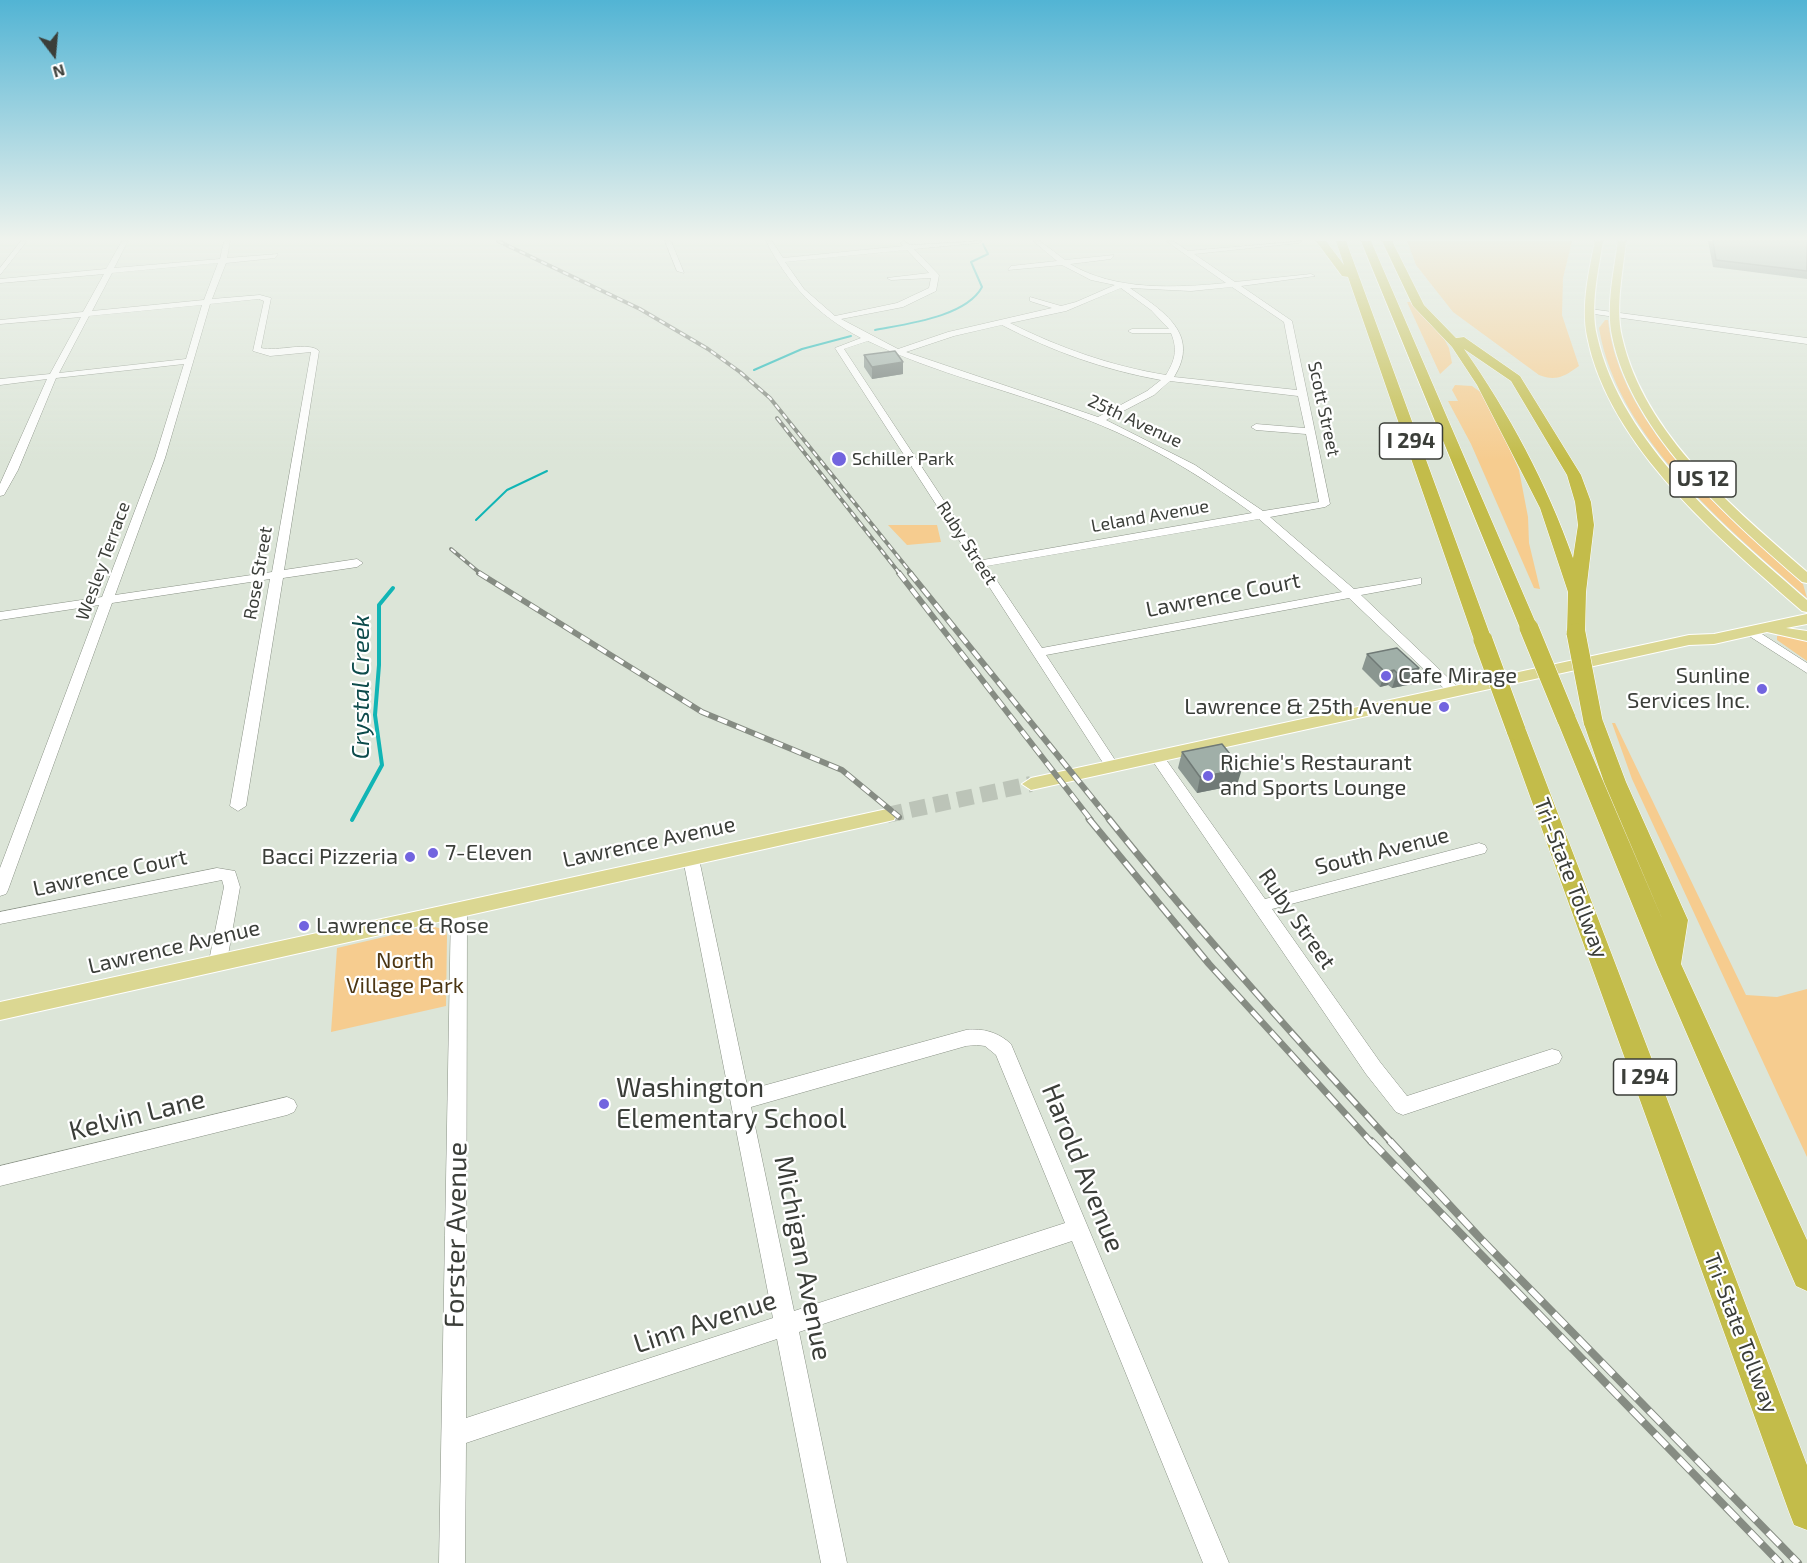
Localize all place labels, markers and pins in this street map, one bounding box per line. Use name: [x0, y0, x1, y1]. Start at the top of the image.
place label: Schiller Park: [852, 448, 954, 470]
marker: Schiller Park: [830, 450, 848, 468]
place label: Cafe Mirage: [1398, 663, 1517, 689]
place label: Sunline Services Inc.: [1627, 663, 1750, 714]
marker: Cafe Mirage: [1379, 669, 1393, 683]
marker: Sunline Services Inc.: [1755, 682, 1769, 696]
place label: Lawrence & 25th Avenue: [1184, 694, 1432, 720]
marker: Lawrence & 25th Avenue: [1437, 700, 1451, 714]
place label: Richie's Restaurant and Sports Lounge: [1220, 750, 1412, 802]
marker: Richie's Restaurant and Sports Lounge: [1201, 769, 1215, 783]
place label: 7-Eleven: [445, 840, 532, 866]
place label: Bacci Pizzeria: [262, 844, 398, 870]
marker: 7-Eleven: [426, 846, 440, 860]
marker: Bacci Pizzeria: [403, 850, 417, 864]
place label: Lawrence & Rose: [316, 913, 489, 939]
marker: Lawrence & Rose: [297, 919, 311, 933]
place label: Washington Elementary School: [616, 1072, 846, 1135]
marker: Washington Elementary School: [597, 1097, 611, 1111]

